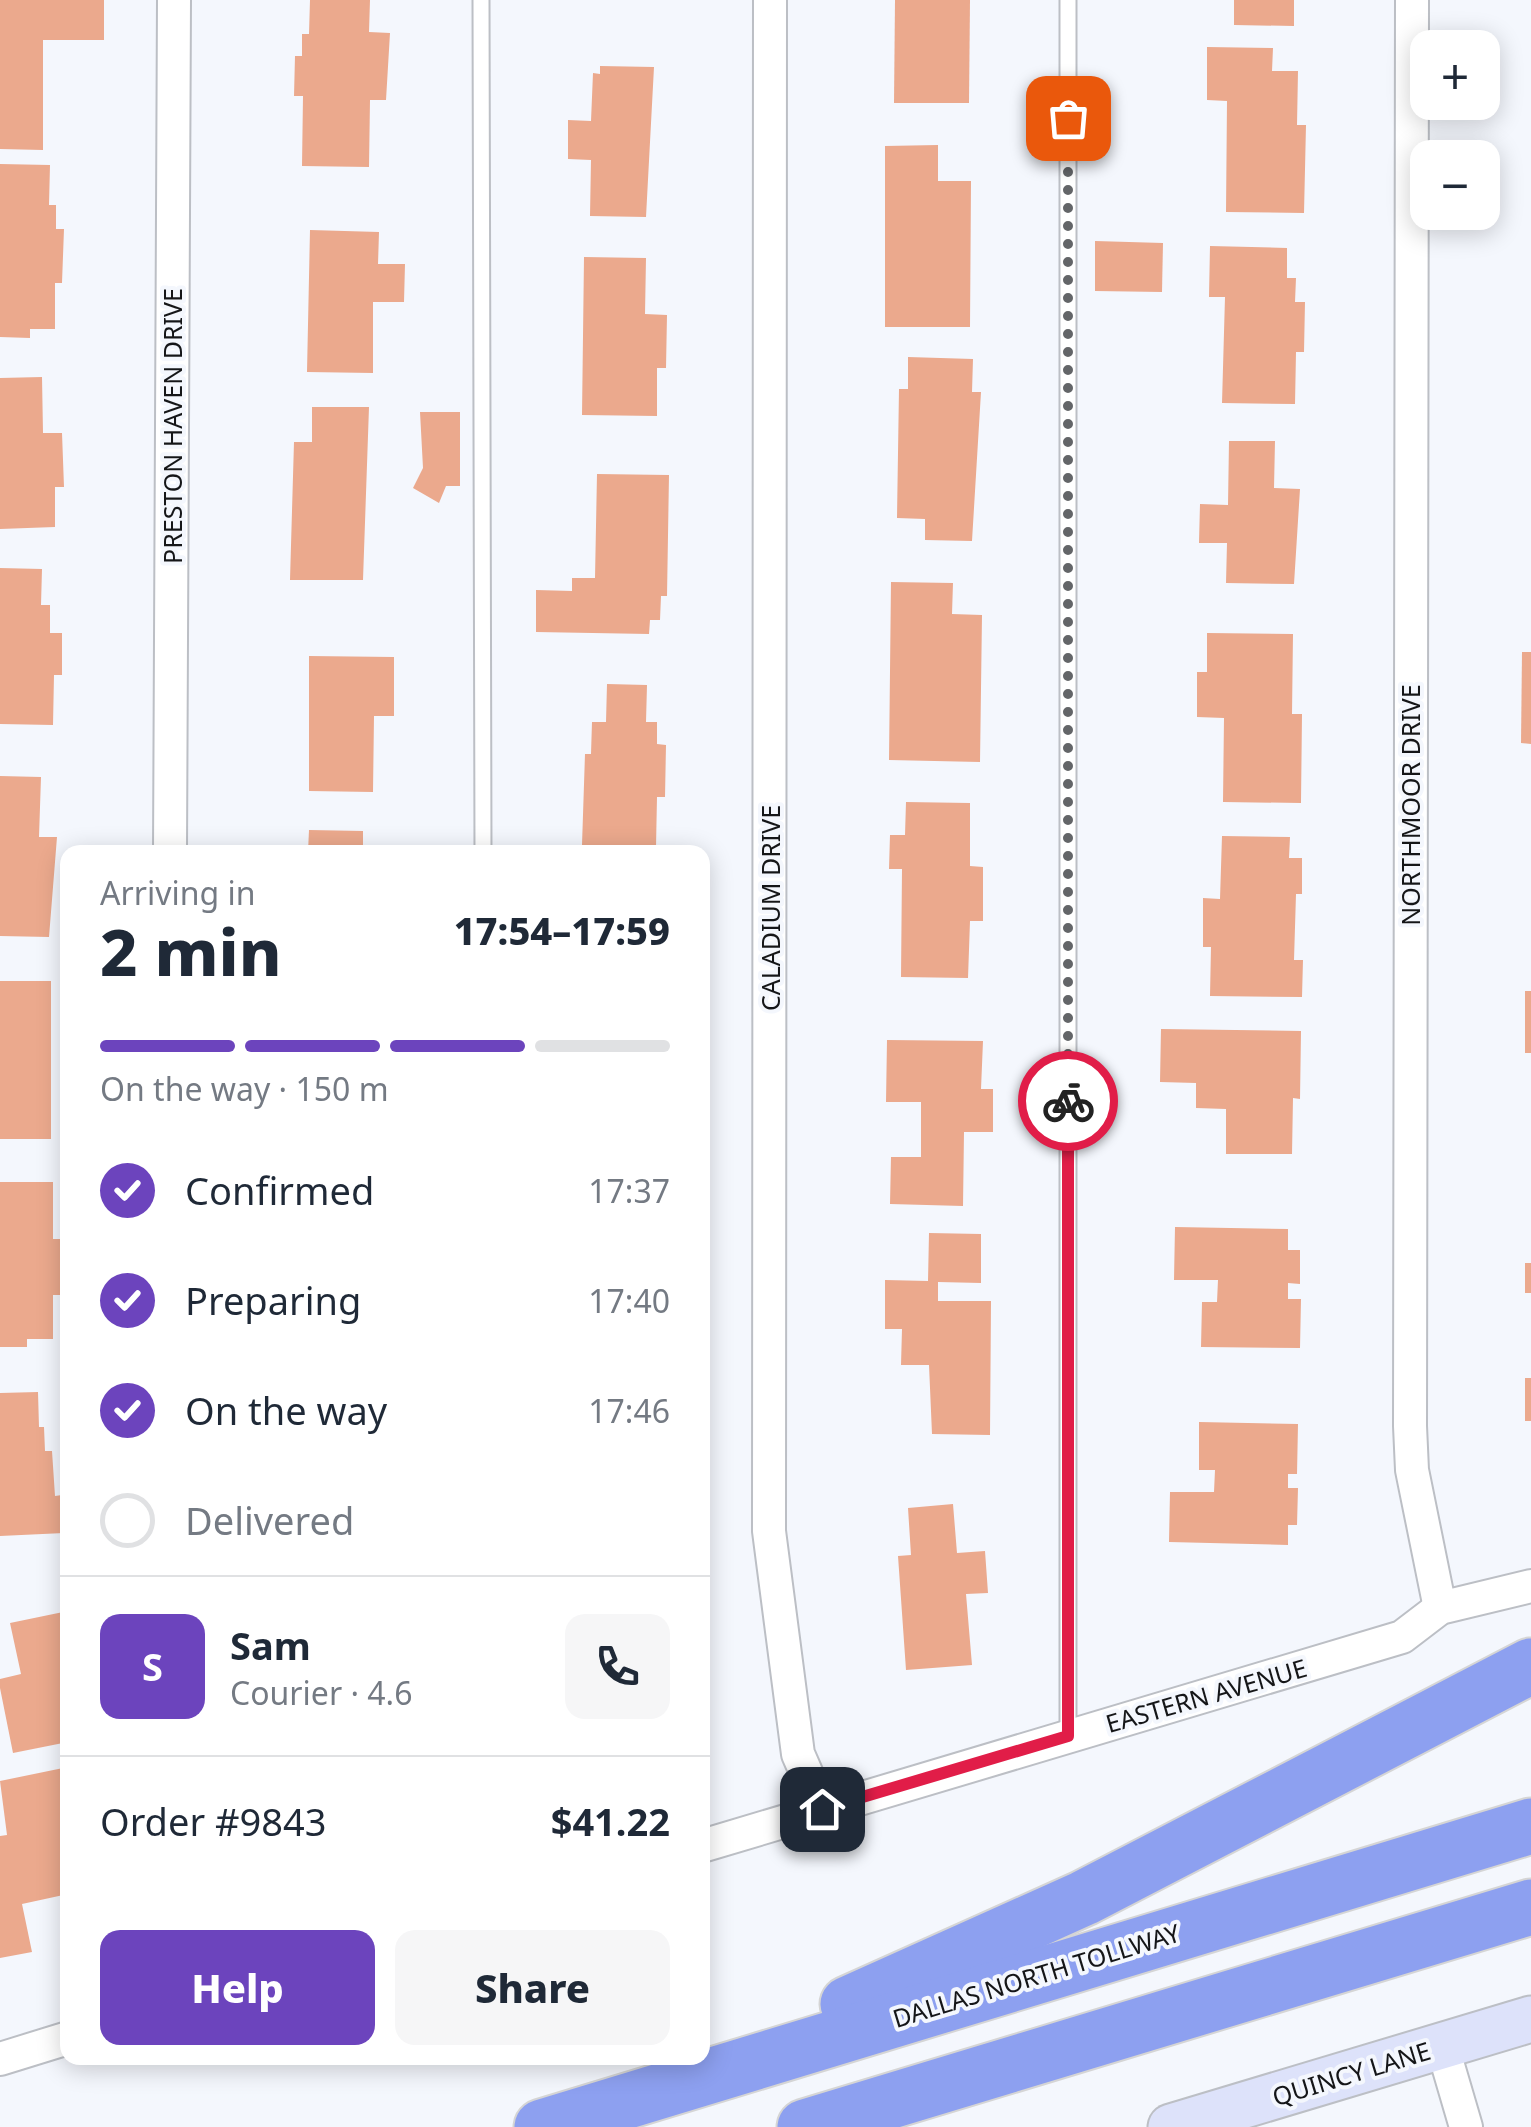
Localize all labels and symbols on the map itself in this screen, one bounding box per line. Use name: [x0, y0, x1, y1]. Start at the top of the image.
pin: [1026, 76, 1111, 161]
street label: PRESTON HAVEN DRIVE: [155, 288, 189, 564]
street label: NORTHMOOR DRIVE: [1393, 684, 1427, 926]
street label: CALADIUM DRIVE: [753, 805, 787, 1011]
courier: [1018, 1051, 1118, 1151]
street label: EASTERN AVENUE: [1102, 1650, 1310, 1740]
pin: [780, 1767, 865, 1852]
street label: DALLAS NORTH TOLLWAY: [888, 1915, 1185, 2035]
street label: QUINCY LANE: [1268, 2033, 1434, 2113]

